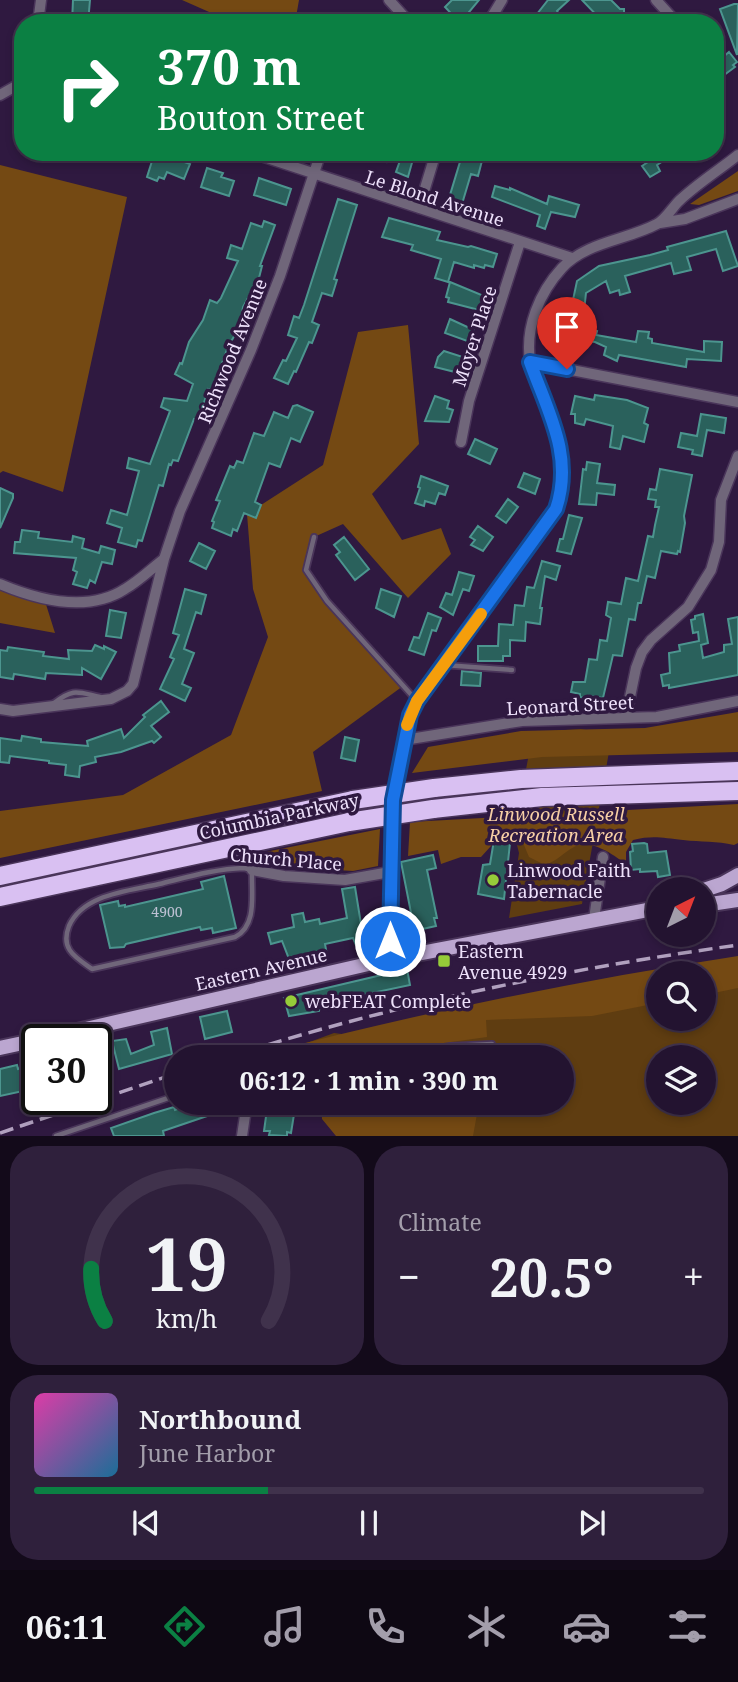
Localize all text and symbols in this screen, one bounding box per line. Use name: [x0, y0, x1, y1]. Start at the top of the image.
text: 370 m: [157, 33, 301, 99]
icon: right: [42, 42, 133, 133]
text: Bouton Street: [157, 96, 365, 139]
street label: Le Blond Avenue: [362, 164, 508, 232]
street label: Richwood Avenue: [192, 275, 272, 427]
street label: Moyer Place: [446, 282, 502, 390]
pin: [537, 297, 597, 369]
icon: arrive: [548, 308, 586, 346]
street label: Leonard Street: [506, 690, 634, 720]
street label: Columbia Parkway: [197, 787, 362, 845]
park label: Linwood Russell Recreation Area: [486, 802, 625, 847]
street label: Church Place: [229, 842, 343, 876]
place label: Linwood Faith Tabernacle: [507, 858, 631, 903]
marker: Linwood Faith Tabernacle: [485, 872, 501, 888]
north arrow: [646, 877, 716, 947]
map controls: [646, 877, 716, 1115]
house number: 4900: [151, 902, 183, 921]
position arrow: [353, 904, 427, 978]
place label: Eastern Avenue 4929: [458, 939, 567, 984]
street label: Eastern Avenue: [193, 942, 329, 996]
marker: Eastern Avenue 4929: [436, 953, 452, 969]
button: search: [646, 961, 716, 1031]
place label: webFEAT Complete: [305, 989, 471, 1013]
marker: webFEAT Complete: [283, 993, 299, 1009]
speed limit sign: 30: [21, 1024, 112, 1115]
button: layers: [646, 1045, 716, 1115]
text: 06:12 · 1 min · 390 m: [239, 1062, 499, 1098]
text: Climate: [398, 1206, 482, 1238]
text: 19: [146, 1214, 228, 1313]
text: 20.5°: [489, 1241, 614, 1312]
text: −: [398, 1250, 420, 1302]
text: +: [683, 1250, 704, 1302]
text: km/h: [156, 1301, 218, 1335]
text: Northbound: [139, 1401, 301, 1437]
text: June Harbor: [139, 1437, 275, 1469]
icon: previous: [127, 1504, 165, 1542]
icon: pause: [350, 1504, 388, 1542]
icon: next: [573, 1504, 611, 1542]
icon: directions: [160, 1602, 209, 1651]
icon: music: [260, 1602, 309, 1651]
icon: phone: [361, 1602, 410, 1651]
icon: climate: [462, 1602, 511, 1651]
icon: car: [562, 1602, 611, 1651]
icon: filters: [663, 1602, 712, 1651]
text: 06:11: [26, 1605, 108, 1648]

